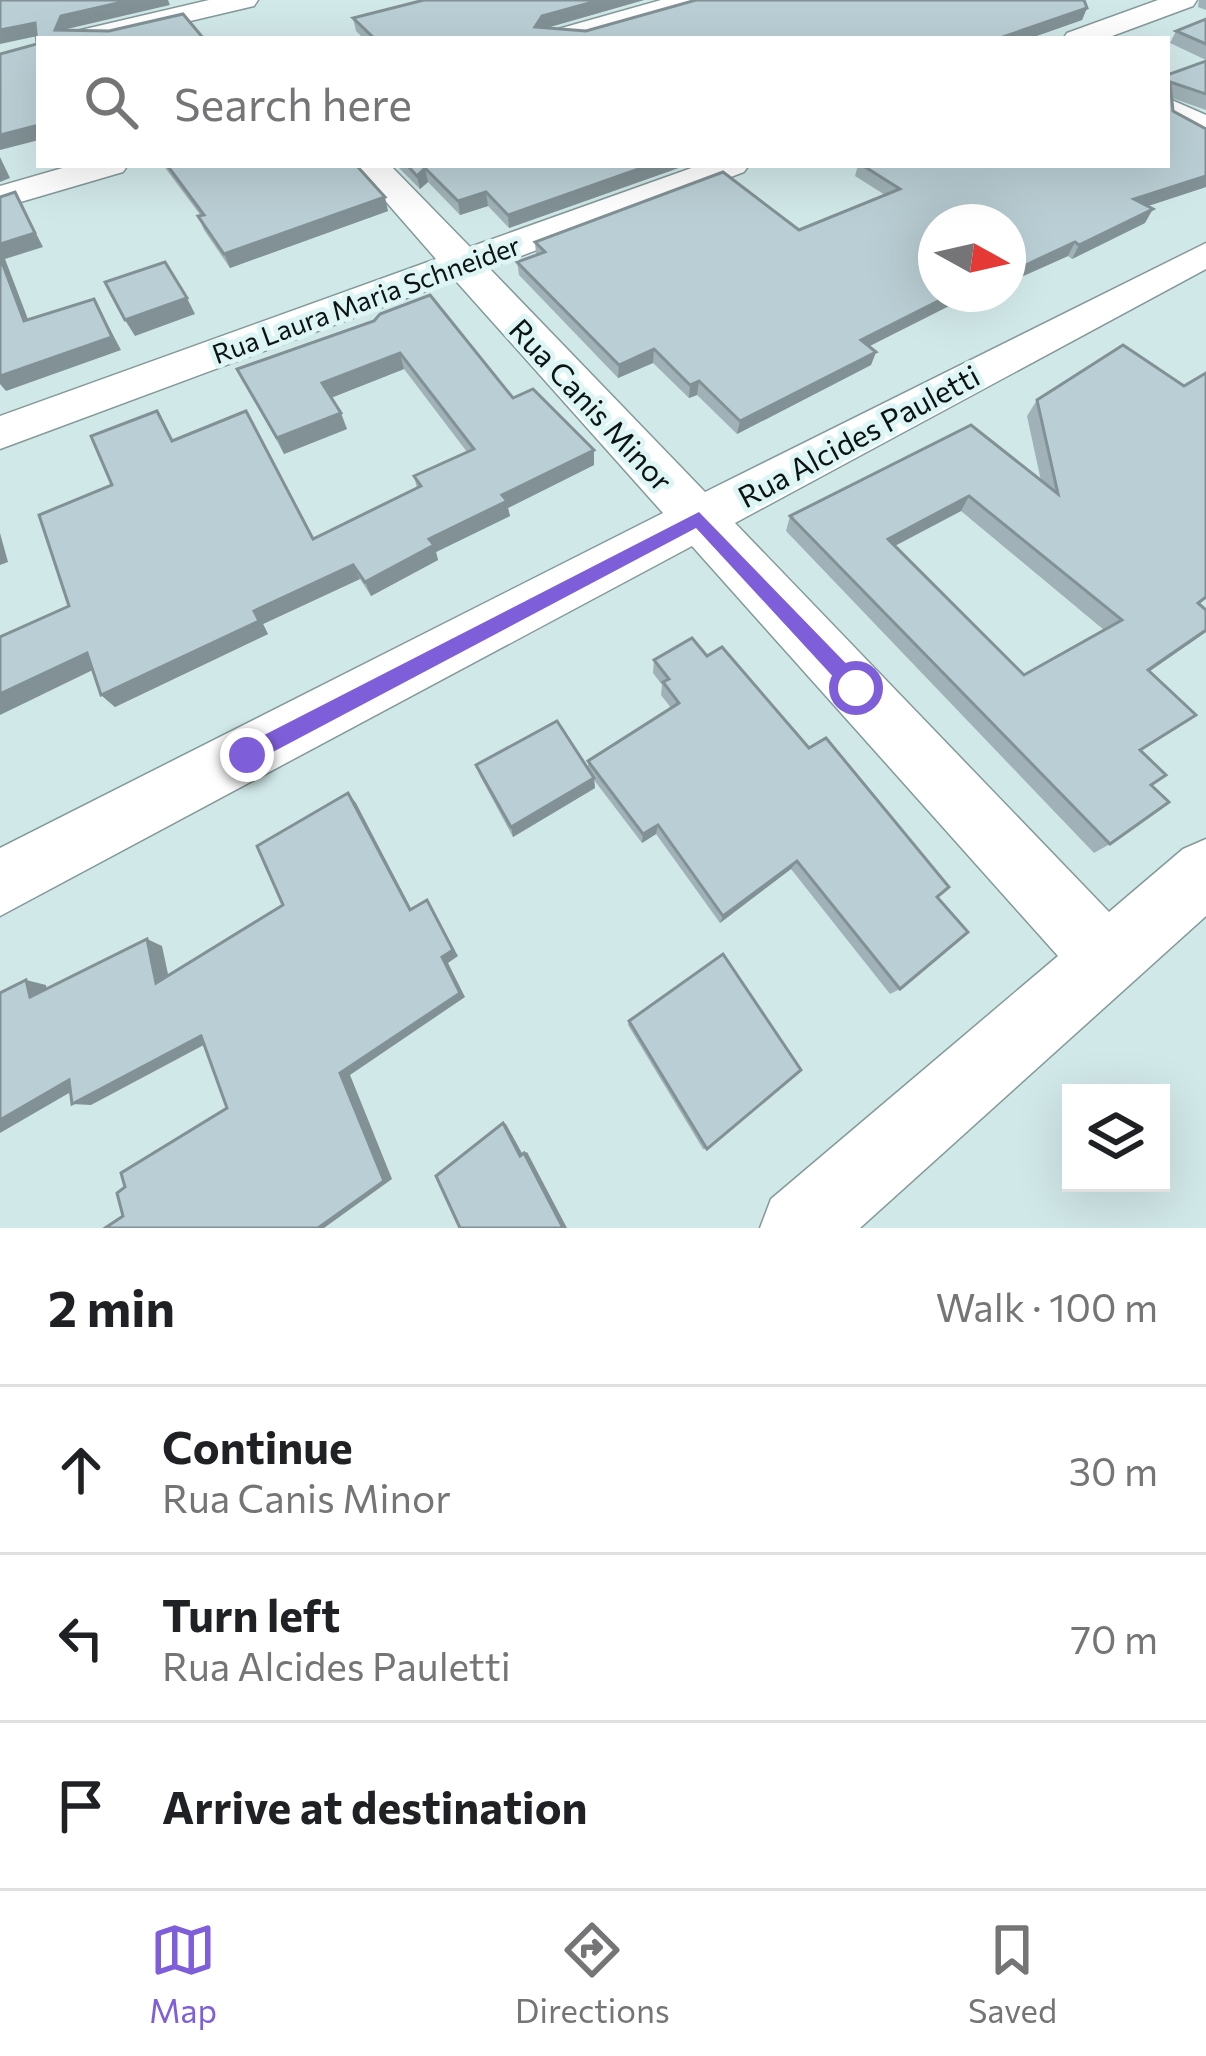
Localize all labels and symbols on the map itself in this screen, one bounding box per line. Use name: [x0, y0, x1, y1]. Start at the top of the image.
north arrow: [918, 204, 1026, 312]
street label: Rua Laura Maria Schneider: [207, 228, 525, 370]
street label: Rua Canis Minor: [503, 310, 681, 498]
street label: Rua Alcides Pauletti: [731, 356, 985, 514]
route start: [829, 661, 883, 715]
route end: [220, 728, 274, 782]

